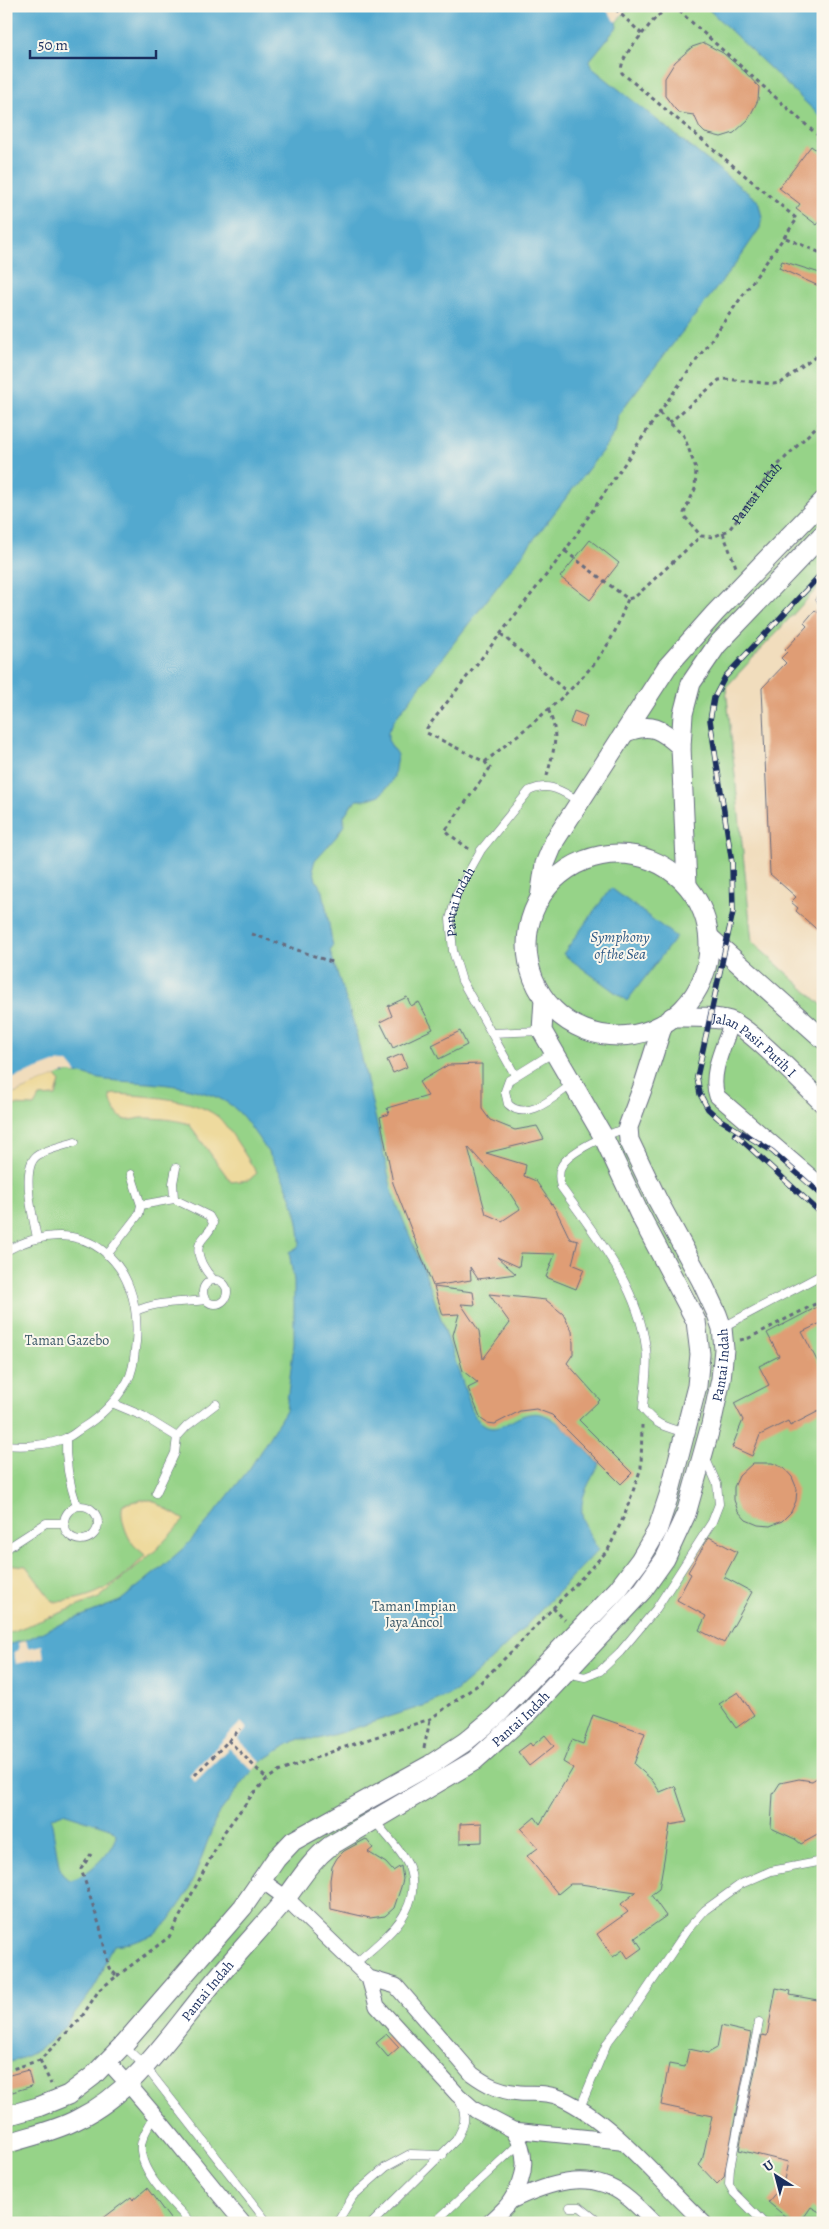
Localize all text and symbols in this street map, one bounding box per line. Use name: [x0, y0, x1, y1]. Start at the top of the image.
scale bar: [30, 28, 156, 60]
text: 50 m: [38, 35, 68, 55]
street label: Pantai Indah: [727, 457, 786, 528]
street label: Pantai Indah: [441, 863, 480, 938]
water label: Symphony of the Sea: [590, 927, 650, 964]
street label: Jalan Pasir Putih I: [711, 1009, 800, 1082]
street label: Pantai Indah: [707, 1327, 734, 1404]
park label: Taman Gazebo: [25, 1331, 109, 1350]
park label: Taman Impian Jaya Ancol: [372, 1597, 456, 1632]
street label: Pantai Indah: [487, 1687, 554, 1751]
street label: Pantai Indah: [177, 1956, 239, 2025]
north arrow: [752, 2152, 802, 2202]
text: U: [759, 2155, 778, 2176]

